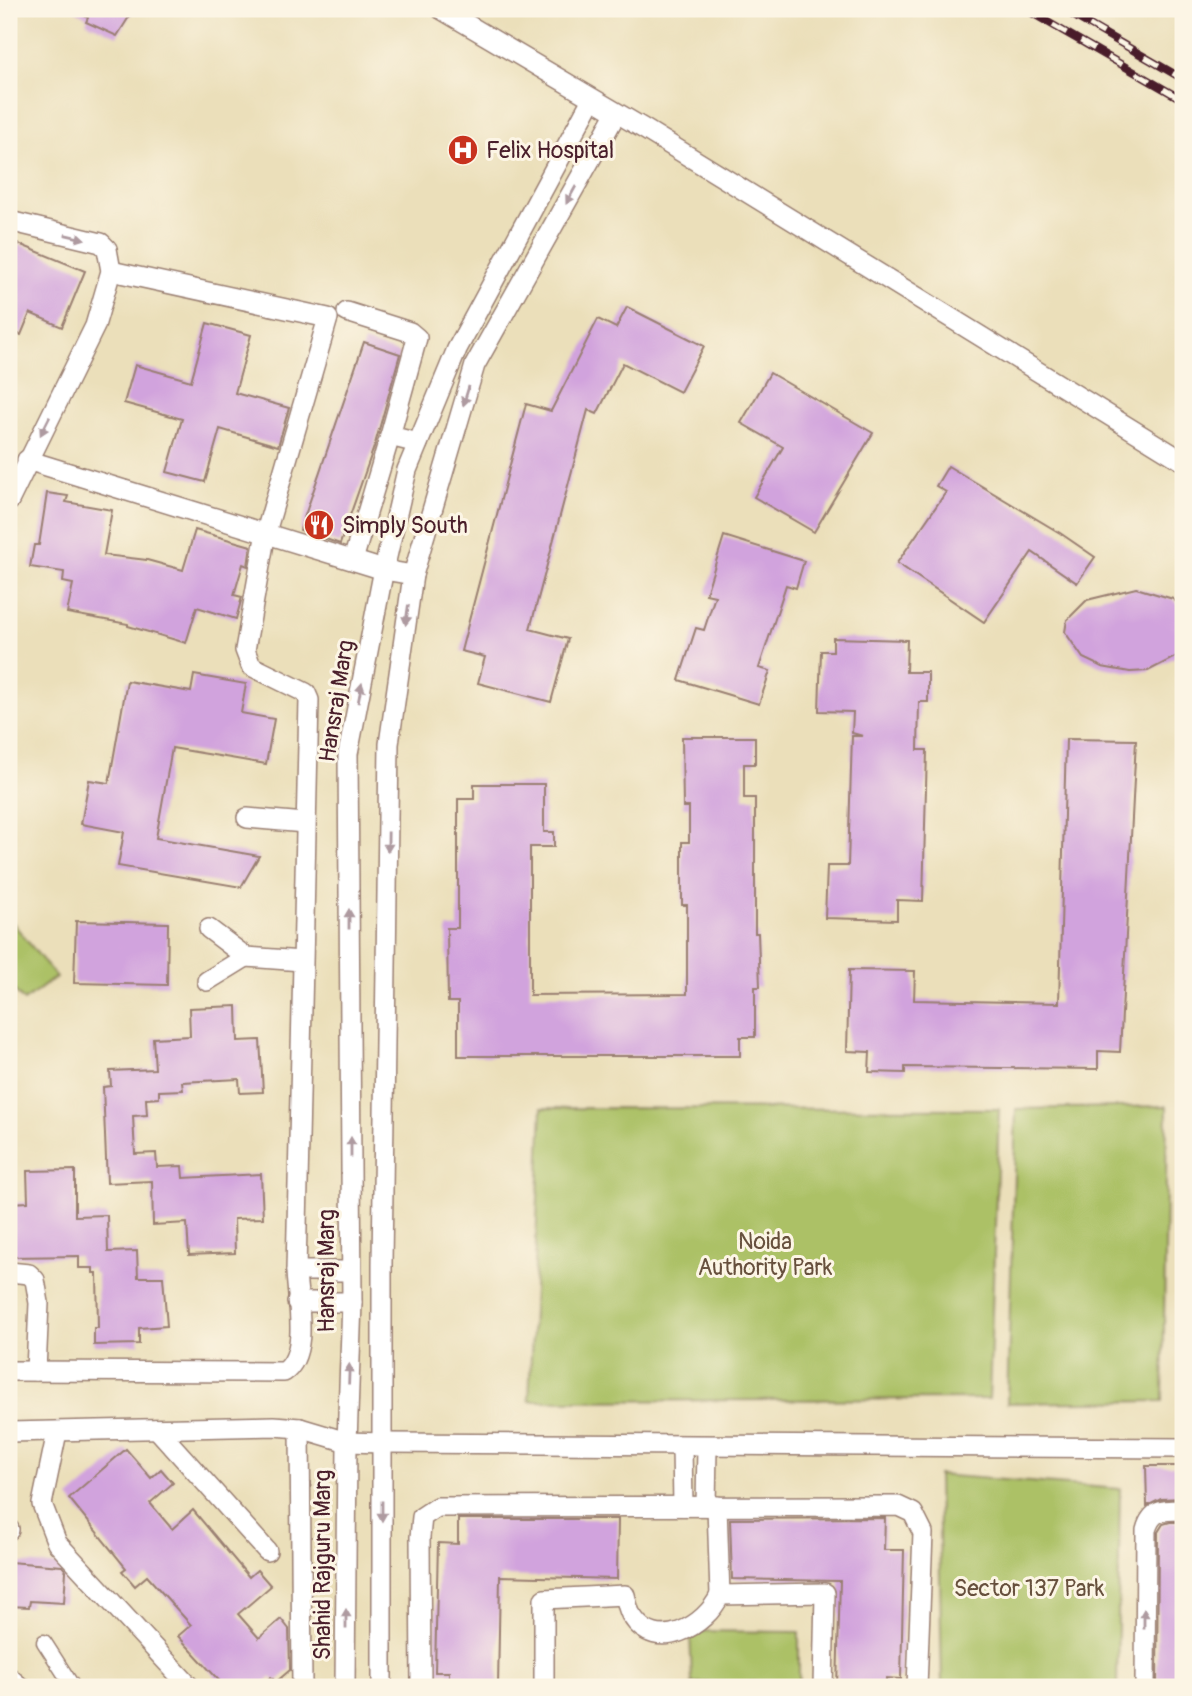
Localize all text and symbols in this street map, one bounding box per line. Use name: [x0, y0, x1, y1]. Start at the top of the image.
hospital icon: Felix Hospital: [446, 133, 480, 167]
place label: Felix Hospital: [486, 136, 614, 165]
one-way arrow: [565, 185, 577, 205]
one-way arrow: [64, 232, 86, 243]
one-way arrow: [460, 386, 470, 407]
one-way arrow: [39, 416, 50, 436]
restaurant icon: Simply South: [302, 508, 336, 542]
place label: Simply South: [342, 511, 468, 540]
one-way arrow: [401, 605, 412, 627]
street label: Hansraj Marg: [313, 638, 360, 764]
one-way arrow: [354, 682, 365, 704]
one-way arrow: [382, 831, 394, 853]
one-way arrow: [343, 908, 355, 930]
one-way arrow: [345, 1135, 356, 1157]
street label: Hansraj Marg: [312, 1209, 341, 1333]
park label: Noida Authority Park: [698, 1227, 833, 1282]
one-way arrow: [344, 1363, 355, 1385]
street label: Shahid Rajguru Marg: [308, 1470, 337, 1660]
one-way arrow: [376, 1501, 388, 1523]
park label: Sector 137 Park: [954, 1574, 1105, 1603]
one-way arrow: [340, 1608, 352, 1630]
one-way arrow: [1138, 1608, 1150, 1630]

